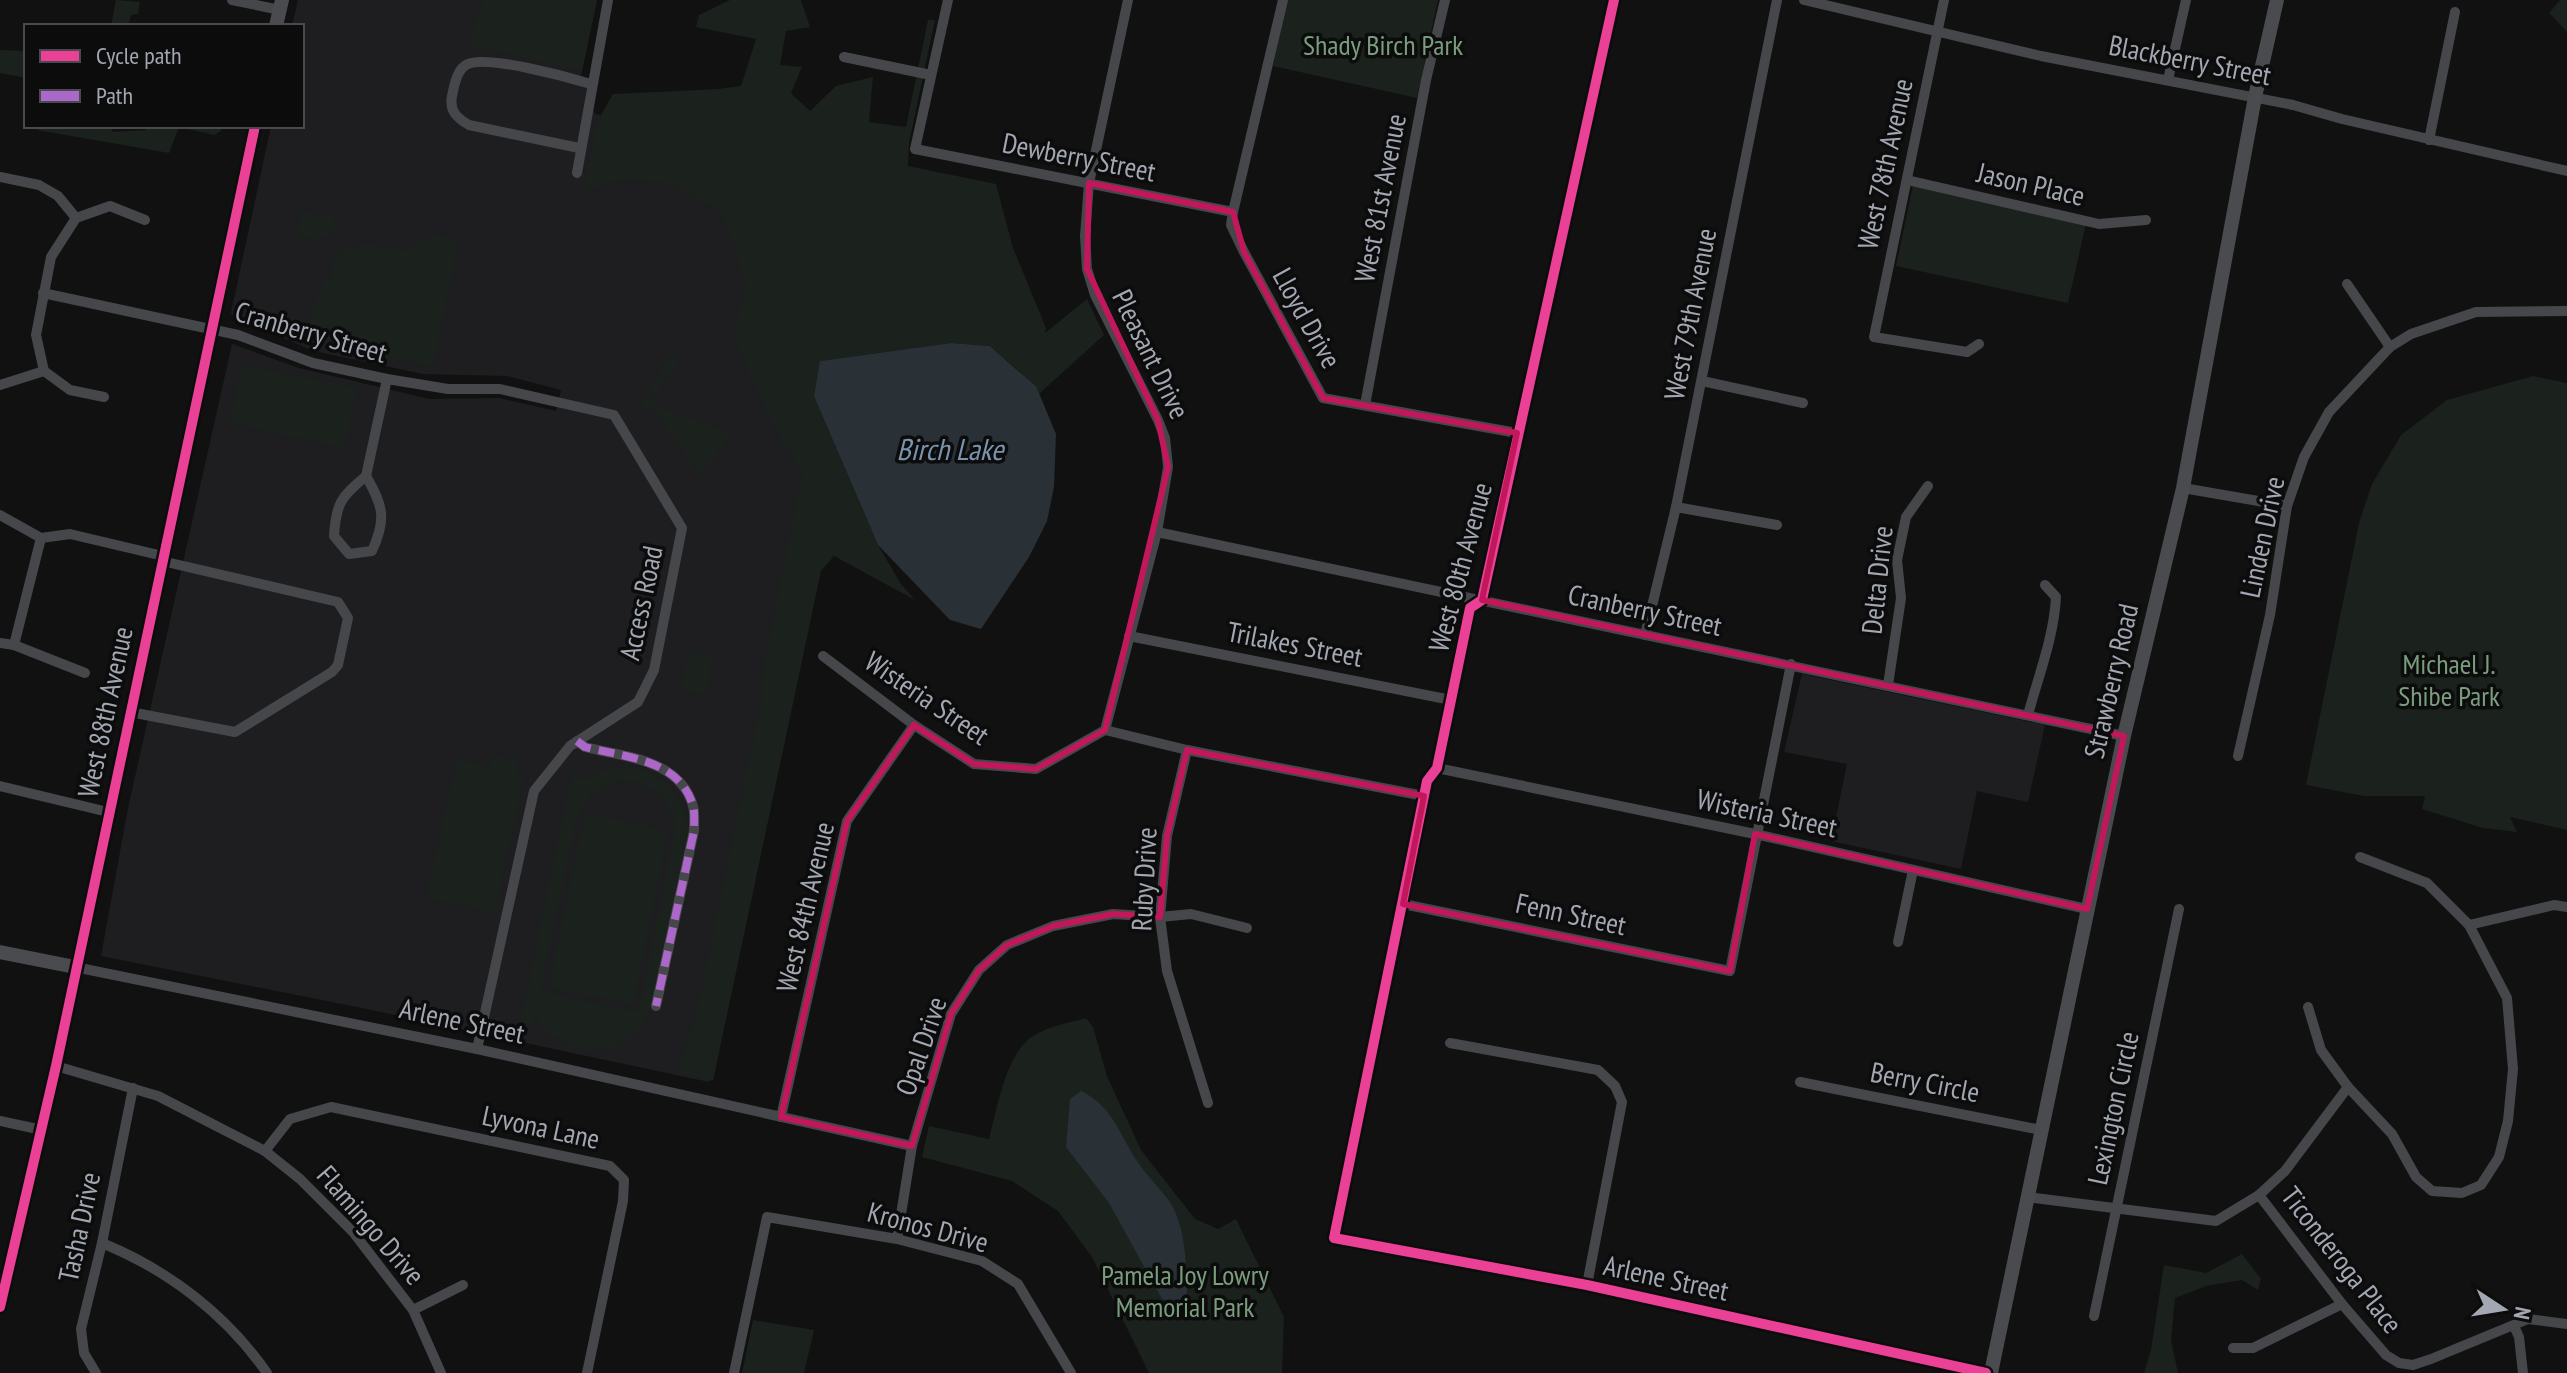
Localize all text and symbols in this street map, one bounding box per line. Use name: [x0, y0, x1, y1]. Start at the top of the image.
legend: [24, 24, 304, 128]
park label: Shady Birch Park: [1303, 26, 1463, 63]
street label: Blackberry Street: [2106, 26, 2275, 93]
text: Cycle path: [96, 40, 182, 71]
street label: West 78th Avenue: [1848, 75, 1921, 253]
text: Path: [96, 80, 133, 111]
street label: West 81st Avenue: [1345, 111, 1414, 285]
street label: Dewberry Street: [999, 124, 1159, 190]
street label: Jason Place: [1973, 153, 2088, 214]
street label: West 79th Avenue: [1655, 225, 1724, 403]
street label: Lloyd Drive: [1265, 261, 1350, 375]
street label: Pleasant Drive: [1104, 283, 1199, 425]
street label: Cranberry Street: [231, 292, 392, 371]
water label: Birch Lake: [897, 429, 1005, 468]
street label: Linden Drive: [2231, 473, 2292, 601]
street label: West 80th Avenue: [1419, 478, 1500, 656]
street label: Delta Drive: [1852, 524, 1901, 636]
street label: Access Road: [610, 542, 671, 664]
street label: Cranberry Street: [1565, 575, 1726, 644]
street label: Strawberry Road: [2075, 600, 2146, 762]
street label: Trilakes Street: [1224, 612, 1366, 675]
street label: West 88th Avenue: [68, 623, 141, 801]
street label: Wisteria Street: [858, 642, 997, 753]
park label: Michael J. Shibe Park: [2398, 645, 2500, 714]
street label: Wisteria Street: [1694, 780, 1841, 845]
street label: West 84th Avenue: [767, 818, 842, 996]
street label: Ruby Drive: [1122, 826, 1165, 932]
street label: Fenn Street: [1513, 884, 1630, 943]
street label: Arlene Street: [396, 989, 528, 1052]
street label: Opal Drive: [886, 992, 955, 1100]
street label: Lexington Circle: [2078, 1028, 2147, 1188]
street label: Berry Circle: [1867, 1053, 1983, 1110]
street label: Lyvona Lane: [479, 1096, 603, 1157]
street label: Flamingo Drive: [309, 1157, 434, 1292]
street label: Tasha Drive: [49, 1169, 108, 1285]
street label: Ticonderoga Place: [2273, 1179, 2411, 1341]
street label: Kronos Drive: [864, 1193, 993, 1260]
street label: Arlene Street: [1600, 1246, 1732, 1309]
park label: Pamela Joy Lowry Memorial Park: [1101, 1256, 1269, 1325]
north arrow: [2463, 1269, 2543, 1349]
text: N: [2508, 1304, 2537, 1322]

